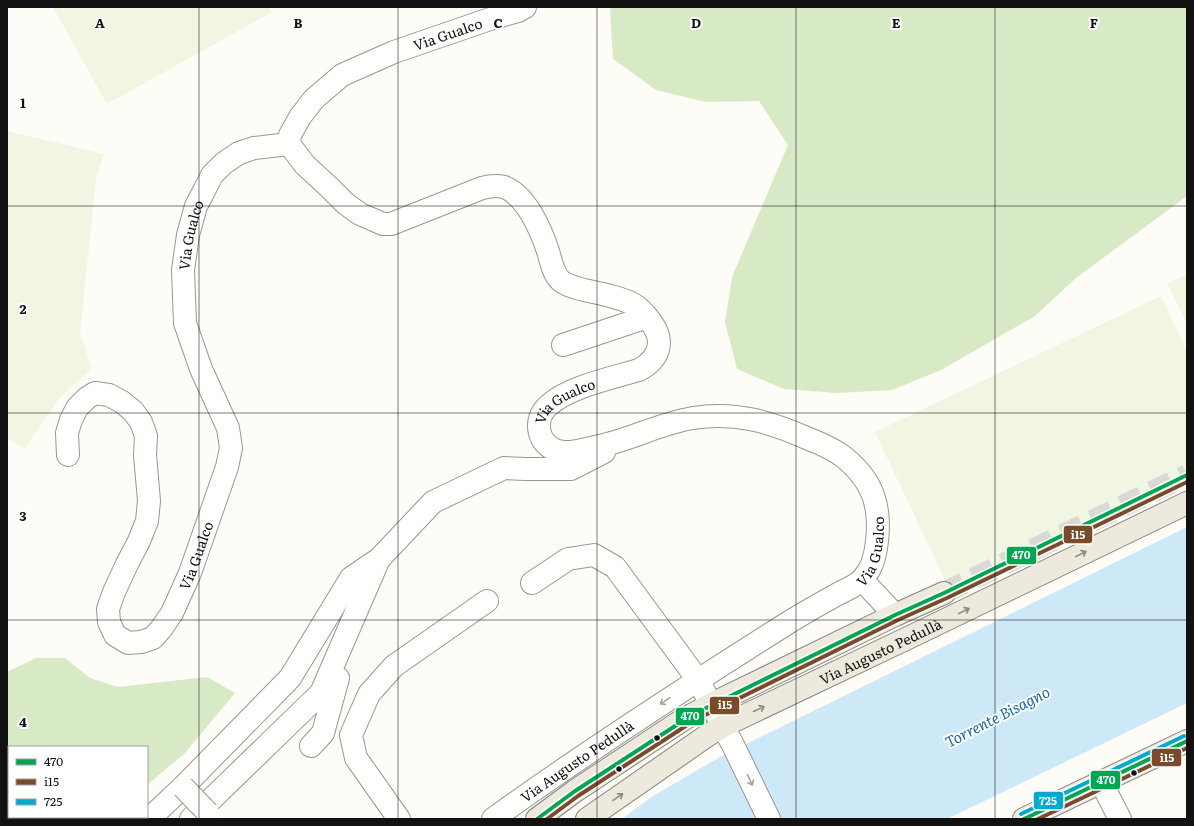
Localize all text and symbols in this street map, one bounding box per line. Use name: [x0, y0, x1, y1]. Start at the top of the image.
street label: Via Gualco: [410, 12, 485, 55]
text: A: [95, 13, 105, 32]
text: B: [294, 13, 303, 32]
text: C: [493, 13, 503, 32]
text: D: [691, 13, 701, 32]
text: E: [892, 13, 901, 32]
text: F: [1090, 13, 1098, 32]
text: 1: [20, 93, 26, 112]
street label: Via Gualco: [173, 196, 208, 271]
text: 2: [20, 299, 27, 318]
street label: Via Gualco: [529, 373, 598, 426]
text: 3: [19, 506, 27, 525]
street label: Via Gualco: [852, 516, 888, 591]
street label: Via Gualco: [174, 518, 217, 593]
line badge: i15: [1063, 525, 1093, 544]
text: i15: [1071, 526, 1085, 542]
line badge: 470: [1006, 546, 1037, 565]
text: 470: [1012, 546, 1031, 562]
one-way arrow: [1075, 550, 1087, 557]
one-way arrow: [958, 607, 970, 614]
street label: Via Augusto Pedullà: [816, 613, 945, 689]
water label: Torrente Bisagno: [941, 680, 1053, 752]
line badge: i15: [709, 696, 740, 715]
text: i15: [718, 696, 732, 712]
one-way arrow: [660, 697, 671, 705]
one-way arrow: [752, 705, 764, 712]
line badge: 470: [675, 707, 705, 726]
text: 470: [681, 707, 700, 723]
text: 4: [19, 712, 27, 731]
street label: Via Augusto Pedullà: [516, 715, 638, 807]
unlabelled marker: [652, 733, 662, 743]
legend: [8, 746, 148, 818]
line badge: i15: [1151, 748, 1182, 767]
text: i15: [1160, 749, 1174, 765]
text: 470: [44, 752, 63, 770]
unlabelled marker: [614, 764, 624, 774]
unlabelled marker: [1129, 768, 1139, 778]
line badge: 470: [1090, 770, 1121, 790]
text: 470: [1097, 771, 1116, 787]
text: i15: [44, 772, 59, 790]
one-way arrow: [747, 774, 754, 786]
line badge: 725: [1033, 791, 1064, 810]
text: 725: [44, 792, 62, 810]
text: 725: [1039, 792, 1057, 808]
one-way arrow: [613, 793, 624, 801]

